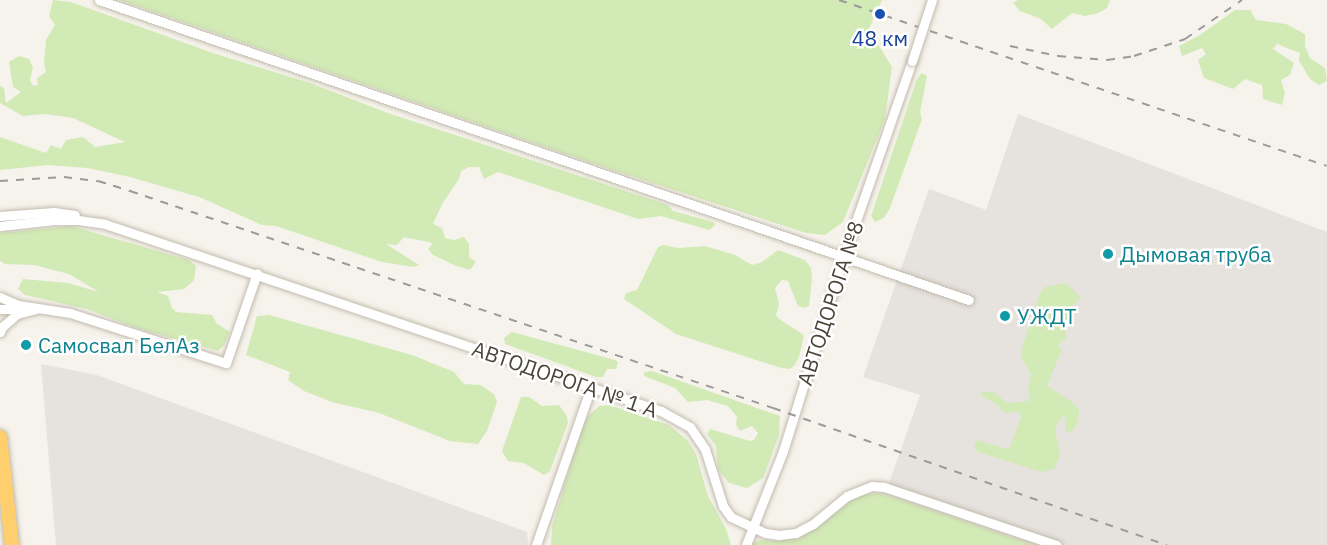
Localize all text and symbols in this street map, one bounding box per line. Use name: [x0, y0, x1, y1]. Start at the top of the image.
marker: 48 км: [871, 5, 889, 23]
place label: 48 км: [852, 25, 908, 51]
street label: АВТОДОРОГА №8: [792, 218, 868, 388]
place label: Дымовая труба: [1120, 241, 1271, 267]
marker: Дымовая труба: [1101, 247, 1115, 261]
place label: УЖДТ: [1017, 303, 1077, 329]
marker: УЖДТ: [998, 309, 1012, 323]
place label: Самосвал БелАз: [38, 332, 200, 358]
street label: АВТОДОРОГА № 1 А: [469, 335, 661, 423]
marker: Самосвал БелАз: [19, 338, 33, 352]

